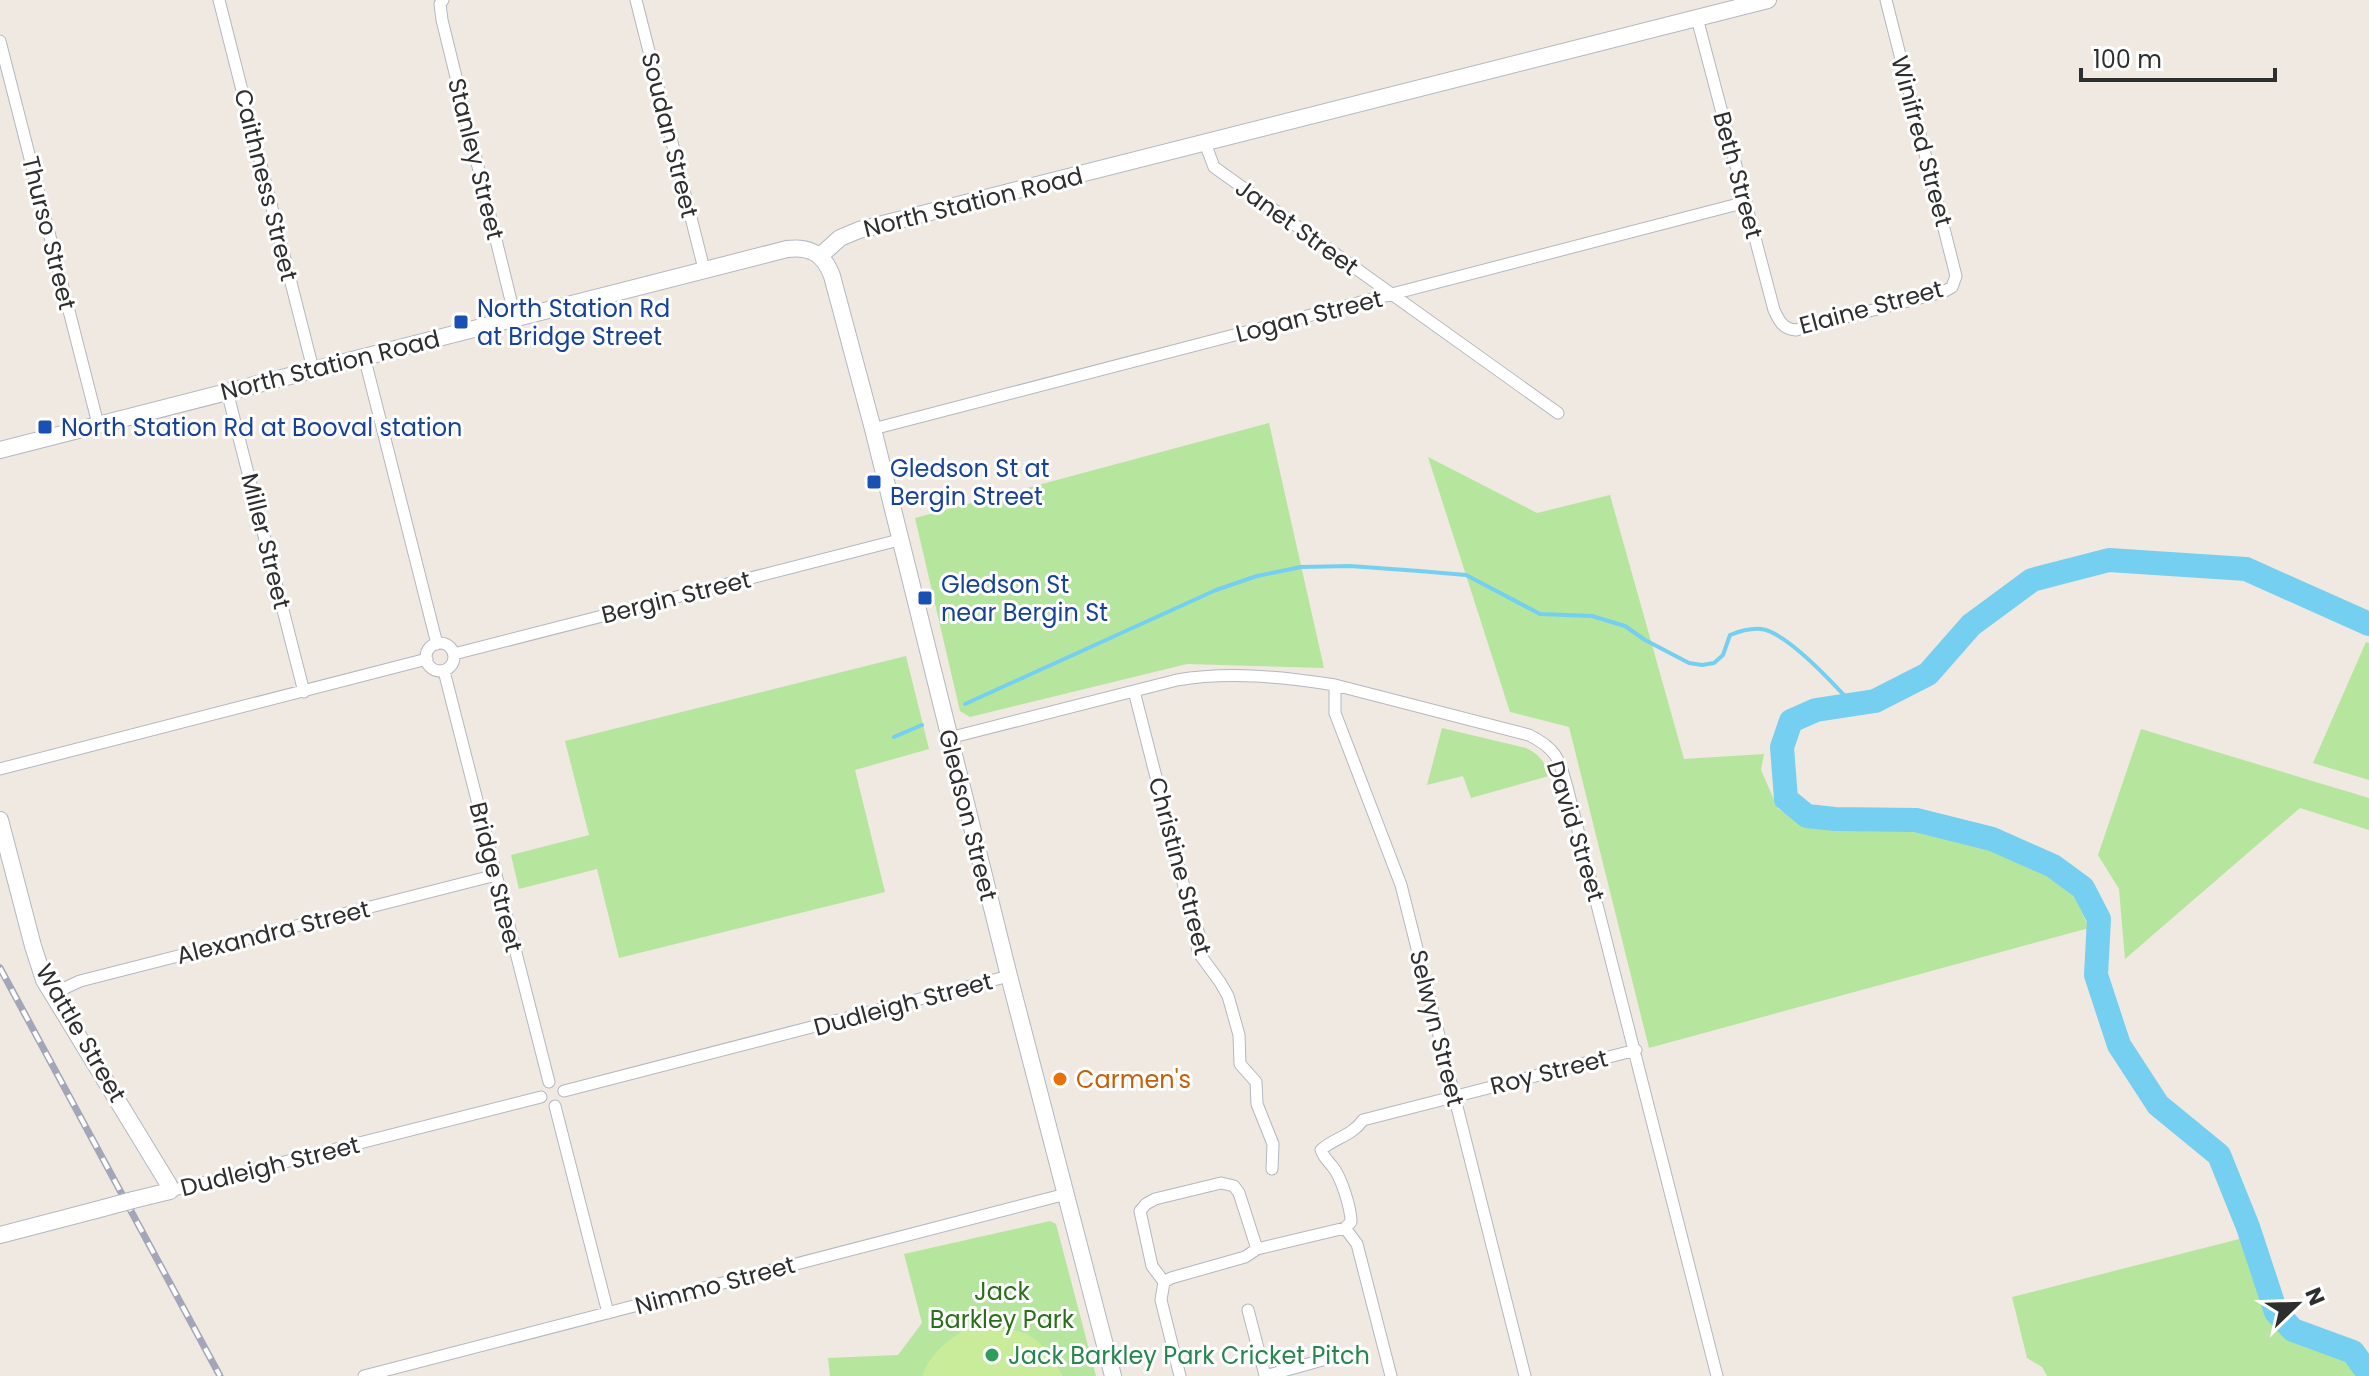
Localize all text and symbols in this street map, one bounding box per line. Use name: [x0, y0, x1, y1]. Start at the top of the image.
scale bar: [2081, 32, 2275, 82]
text: 100 m: [2093, 43, 2162, 76]
street label: Soudan Street: [634, 49, 706, 221]
street label: Winifred Street: [1883, 52, 1961, 230]
street label: Stanley Street: [440, 75, 512, 243]
street label: Caithness Street: [226, 86, 306, 284]
street label: Beth Street: [1705, 108, 1771, 242]
street label: Thurso Street: [14, 153, 84, 313]
street label: North Station Road: [860, 159, 1086, 245]
street label: Janet Street: [1229, 171, 1365, 283]
street label: Elaine Street: [1796, 272, 1946, 342]
street label: Logan Street: [1232, 282, 1386, 350]
place label: North Station Rd at Bridge Street: [477, 292, 670, 353]
marker: North Station Rd at Bridge Street: [452, 313, 470, 331]
street label: North Station Road: [217, 322, 443, 408]
place label: North Station Rd at Booval station: [61, 411, 462, 444]
marker: North Station Rd at Booval station: [36, 418, 54, 436]
place label: Gledson St at Bergin Street: [890, 452, 1050, 513]
street label: Miller Street: [233, 470, 299, 612]
marker: Gledson St at Bergin Street: [865, 473, 883, 491]
street label: Bergin Street: [598, 563, 754, 631]
place label: Gledson St near Bergin St: [941, 568, 1108, 629]
marker: Gledson St near Bergin St: [916, 589, 934, 607]
street label: Gledson Street: [931, 726, 1005, 904]
street label: David Street: [1539, 757, 1613, 905]
street label: Christine Street: [1140, 773, 1220, 959]
street label: Bridge Street: [461, 799, 531, 955]
street label: Alexandra Street: [173, 892, 373, 972]
street label: Selwyn Street: [1402, 946, 1472, 1110]
street label: Wattle Street: [28, 958, 134, 1108]
street label: Dudleigh Street: [810, 964, 996, 1044]
street label: Roy Street: [1487, 1041, 1611, 1103]
place label: Carmen's: [1076, 1063, 1191, 1096]
marker: Carmen's: [1051, 1070, 1069, 1088]
street label: Dudleigh Street: [177, 1128, 363, 1204]
street label: Nimmo Street: [631, 1248, 799, 1322]
north arrow: [2257, 1264, 2337, 1344]
park label: Jack Barkley Park: [930, 1275, 1075, 1336]
text: N: [2297, 1283, 2332, 1310]
place label: Jack Barkley Park Cricket Pitch: [1008, 1339, 1370, 1372]
marker: Jack Barkley Park Cricket Pitch: [983, 1346, 1001, 1364]

